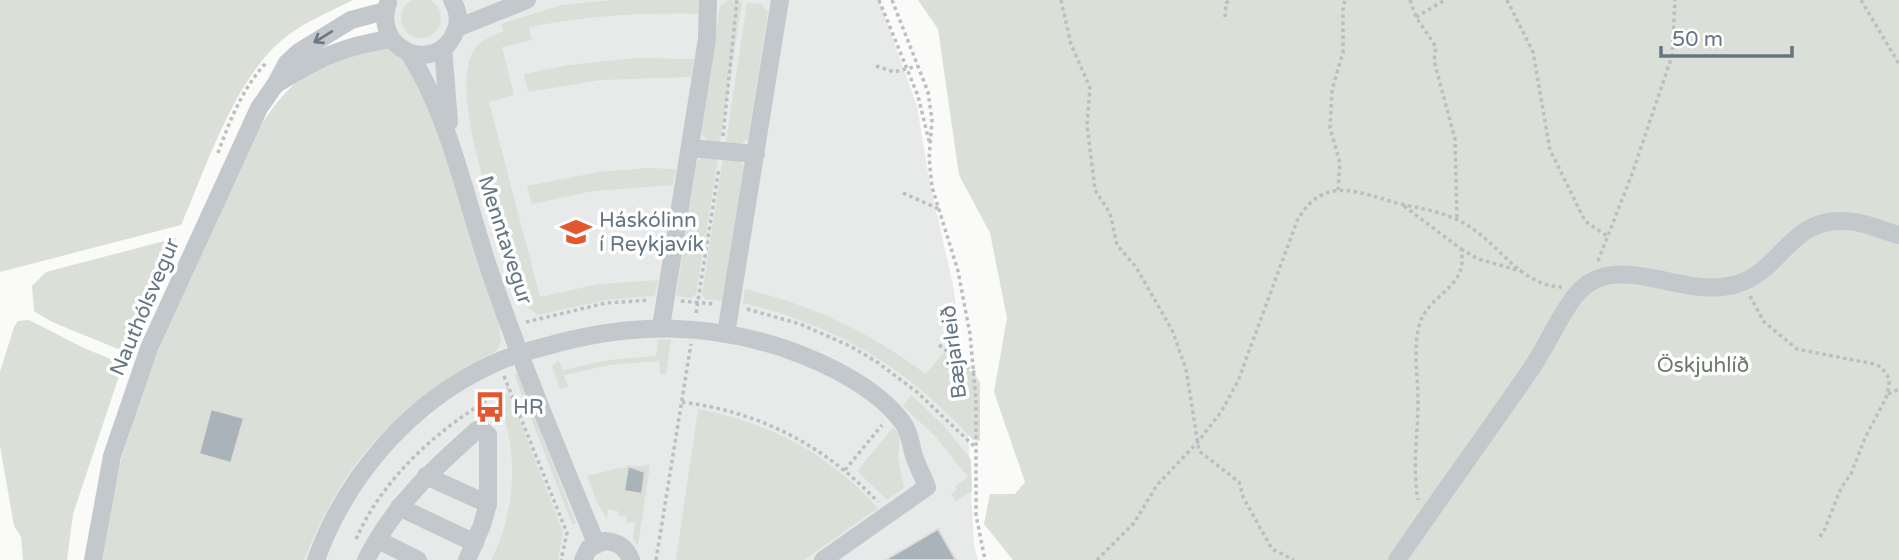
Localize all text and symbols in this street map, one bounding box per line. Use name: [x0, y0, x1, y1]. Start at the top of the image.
scale bar: [1661, 14, 1792, 58]
text: 50 m: [1672, 27, 1723, 52]
one-way arrow: [313, 30, 333, 44]
street label: Menntavegur: [472, 173, 538, 307]
place label: Háskólinn í Reykjavík: [599, 208, 704, 257]
school or university icon: Háskólinn í Reykjavík: [559, 215, 593, 249]
street label: Nauthólsvegur: [105, 234, 185, 380]
street label: Bæjarleið: [936, 304, 972, 400]
park label: Öskjuhlíð: [1657, 353, 1749, 378]
bus stop icon: HR: [473, 390, 507, 424]
place label: HR: [513, 395, 544, 420]

